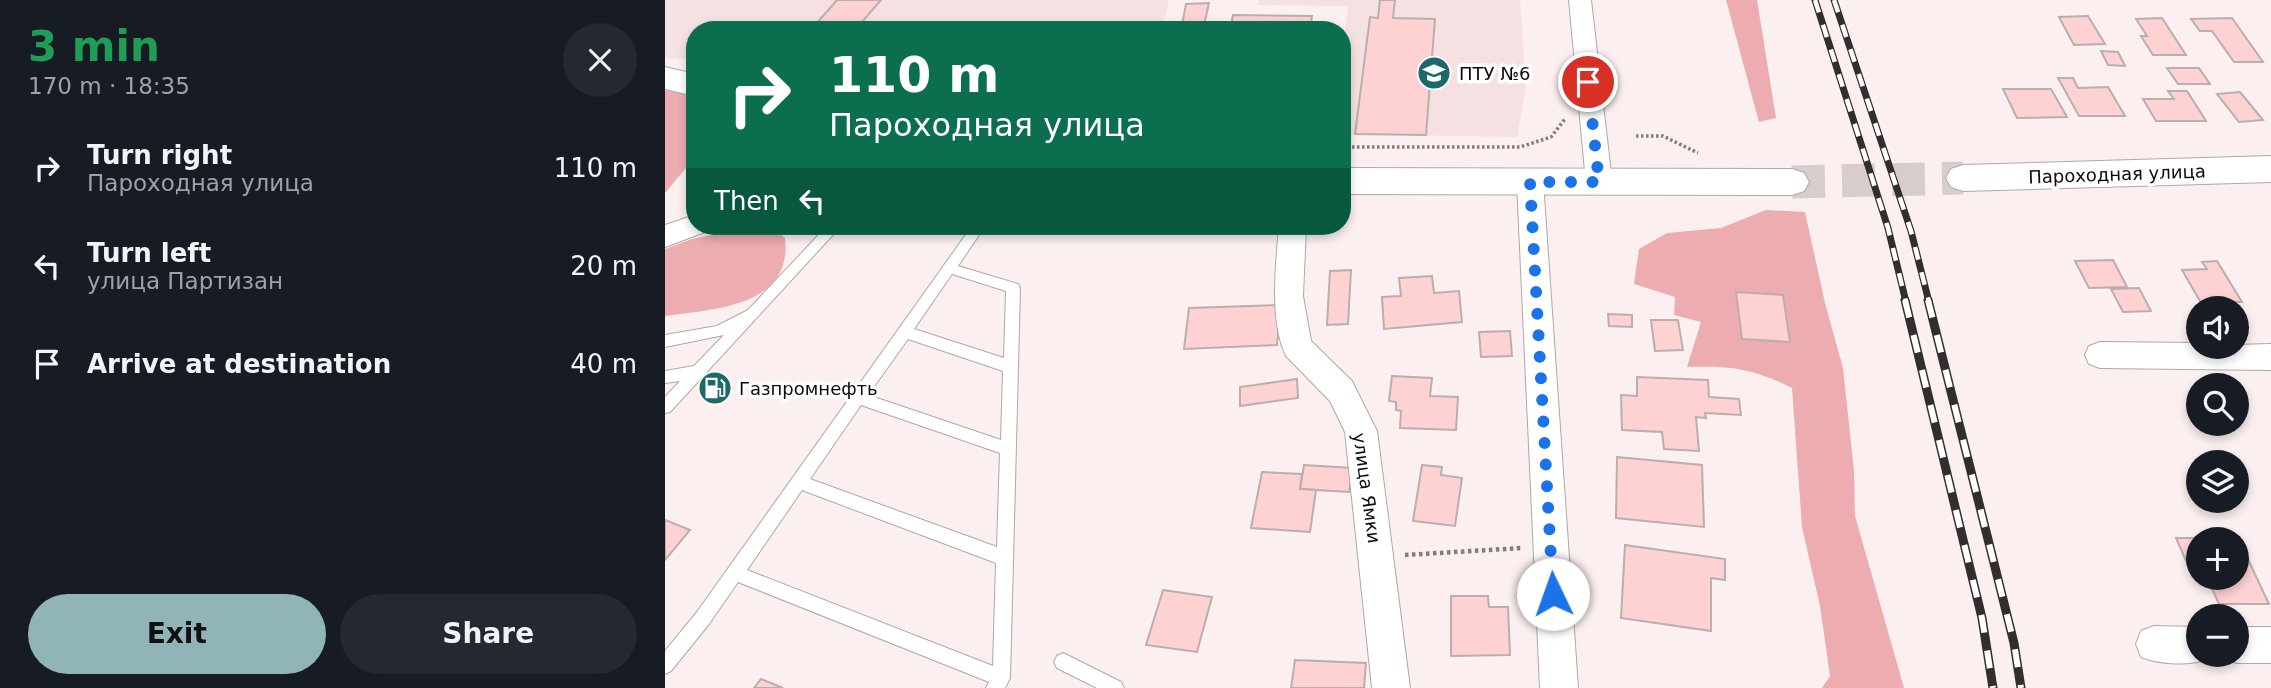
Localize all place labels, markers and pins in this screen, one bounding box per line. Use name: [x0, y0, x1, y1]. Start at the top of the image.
pin: [1558, 52, 1618, 112]
school or university icon: ПТУ №6: [1415, 54, 1453, 92]
place label: ПТУ №6: [1459, 63, 1530, 84]
fuel station icon: Газпромнефть: [696, 369, 734, 407]
place label: Газпромнефть: [739, 378, 878, 399]

